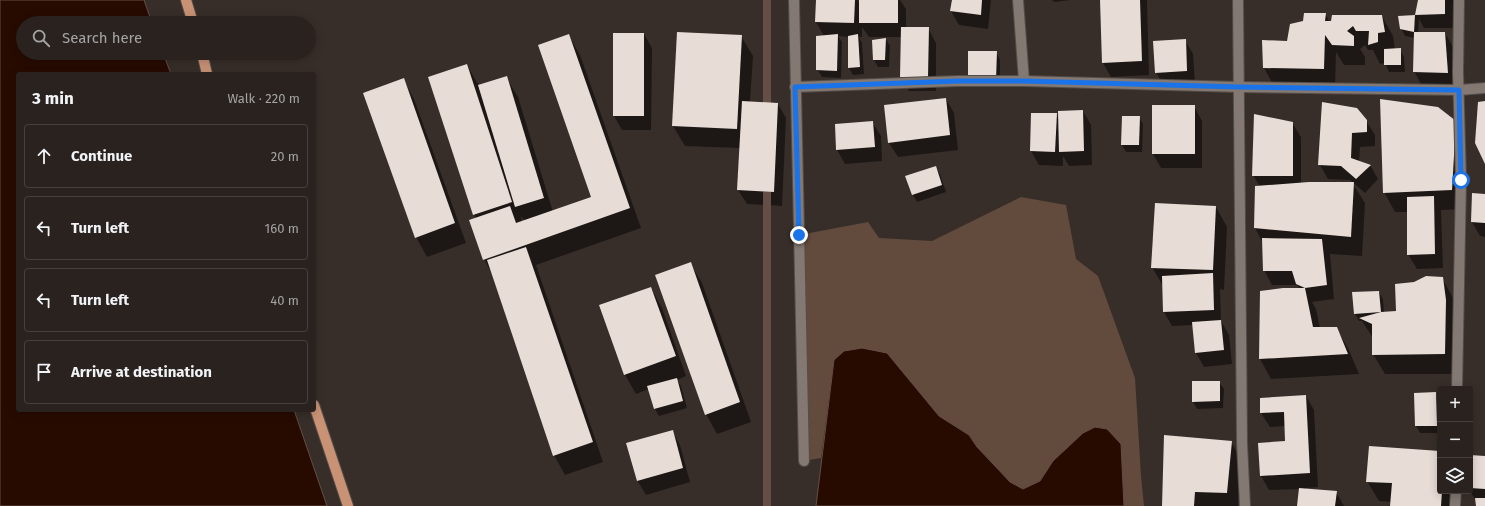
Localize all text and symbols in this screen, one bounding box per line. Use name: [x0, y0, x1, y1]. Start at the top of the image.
search box: [16, 16, 316, 60]
icon: search: [30, 27, 52, 49]
text: Search here: [62, 29, 142, 47]
text: 3 min: [32, 88, 74, 109]
text: Walk · 220 m: [228, 91, 300, 106]
icon: ahead: [33, 145, 55, 167]
text: Continue: [71, 147, 132, 165]
text: 20 m: [271, 149, 299, 164]
route start: [1452, 171, 1470, 189]
icon: left: [33, 217, 55, 239]
text: Turn left: [71, 219, 129, 237]
text: 160 m: [265, 221, 299, 236]
route end: [790, 226, 808, 244]
icon: left: [33, 289, 55, 311]
text: Turn left: [71, 291, 129, 309]
text: 40 m: [270, 293, 299, 308]
icon: arrive: [33, 361, 55, 383]
text: Arrive at destination: [71, 363, 212, 381]
map controls: [1437, 386, 1473, 494]
button: +: [1437, 386, 1473, 422]
button: −: [1437, 422, 1473, 458]
button: layers: [1437, 458, 1473, 494]

